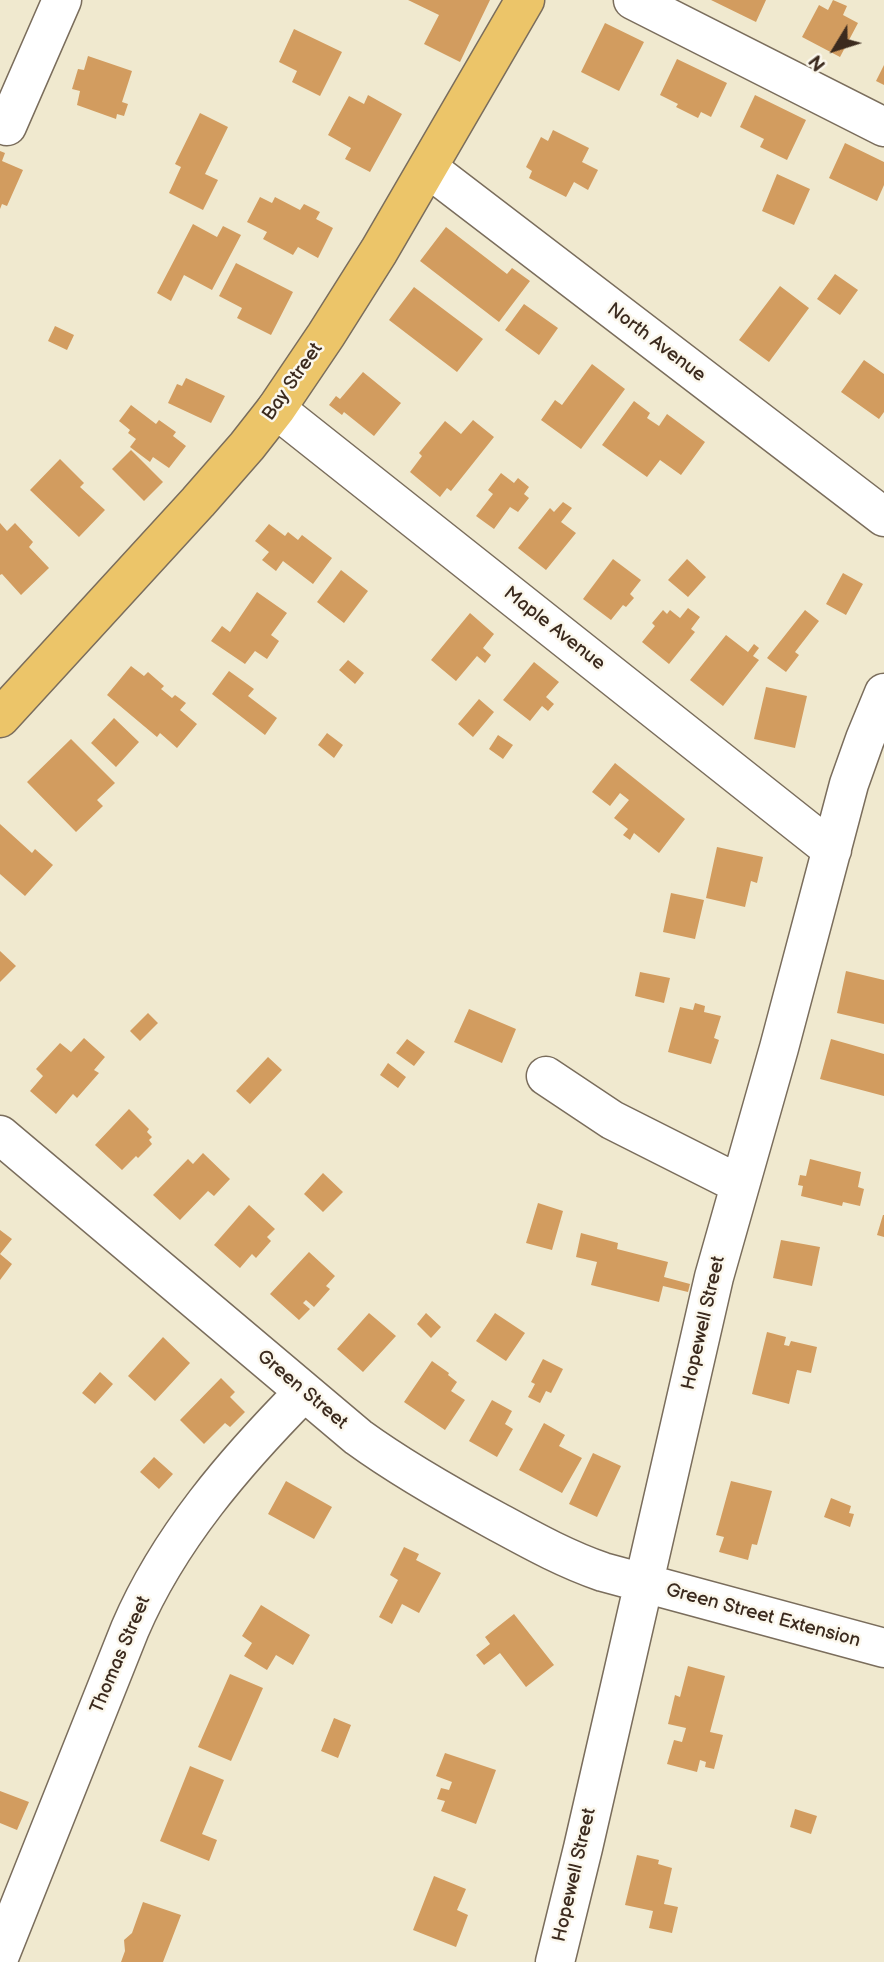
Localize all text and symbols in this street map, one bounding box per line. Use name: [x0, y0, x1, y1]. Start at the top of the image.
north arrow: [800, 14, 870, 84]
text: N: [805, 50, 832, 75]
street label: North Avenue: [602, 299, 710, 387]
street label: Bay Street: [258, 339, 328, 425]
street label: Maple Avenue: [499, 582, 609, 676]
street label: Hopewell Street: [678, 1254, 730, 1392]
street label: Green Street: [252, 1346, 352, 1434]
street label: Green Street Extension: [663, 1579, 863, 1653]
street label: Thomas Street: [86, 1593, 156, 1717]
street label: Hopewell Street: [549, 1806, 601, 1944]

